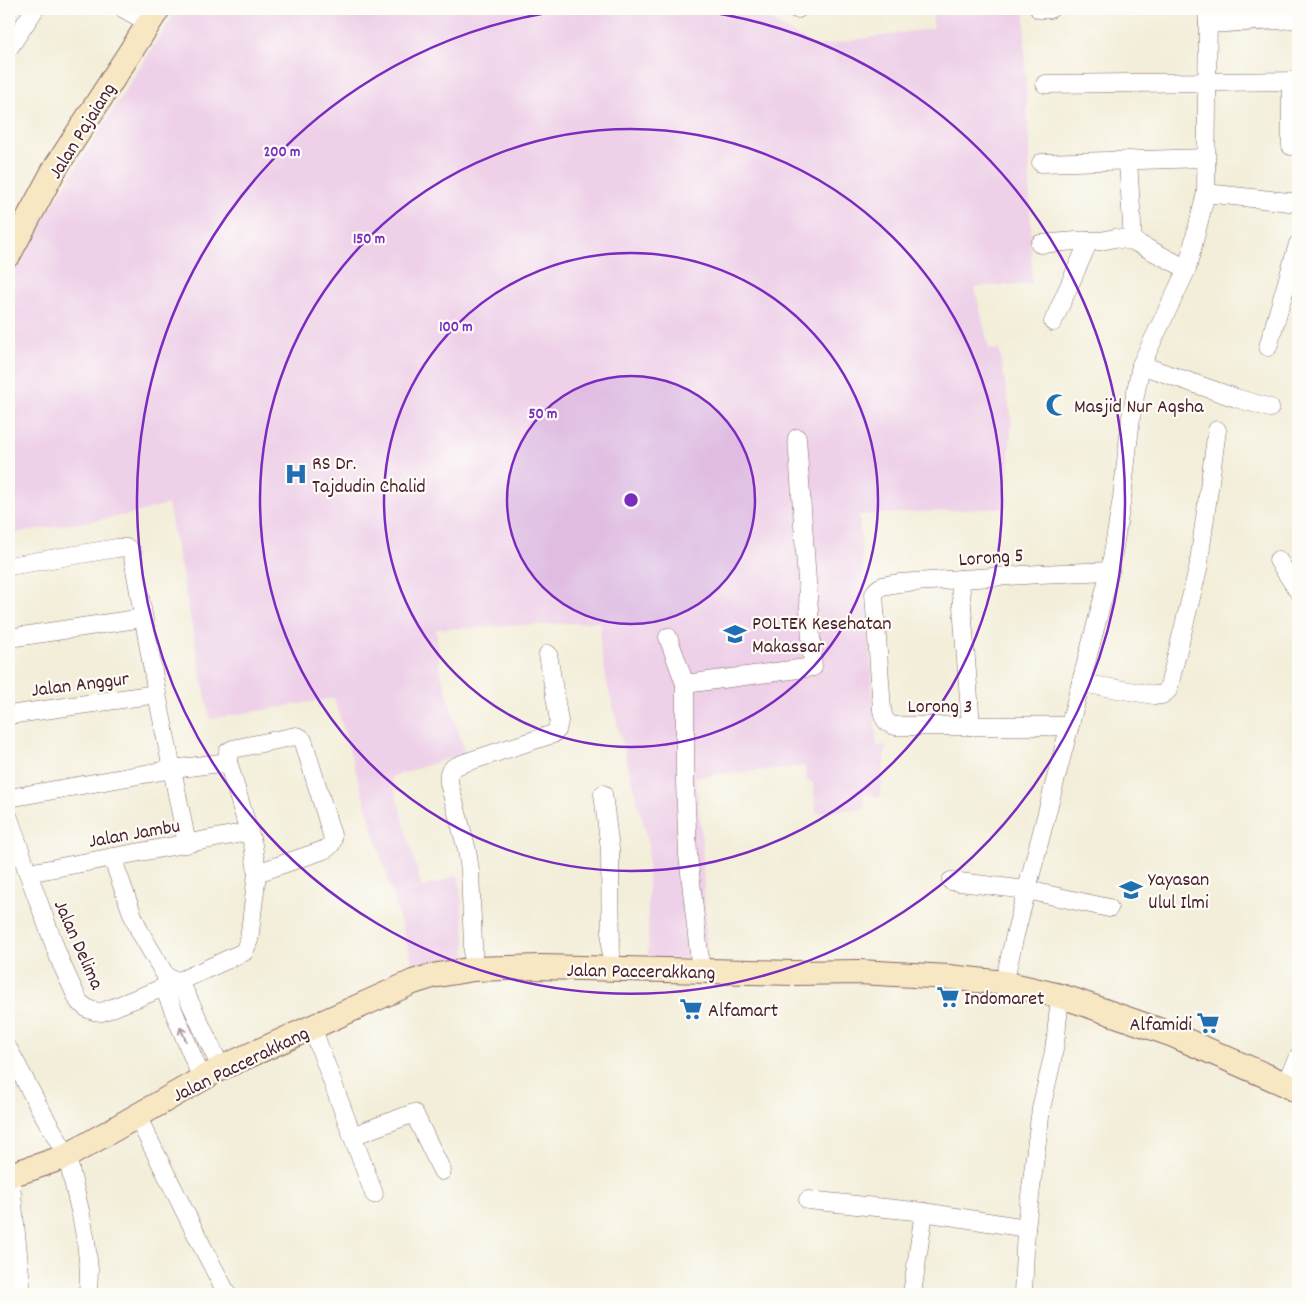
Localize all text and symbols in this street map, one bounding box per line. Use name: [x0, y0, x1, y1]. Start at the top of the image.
street label: Jalan Pajaiang: [43, 78, 124, 185]
text: 200 m: [264, 142, 300, 164]
text: 150 m: [353, 229, 385, 251]
text: 100 m: [439, 317, 473, 339]
mosque icon: Masjid Nur Aqsha: [1044, 392, 1070, 418]
place label: Masjid Nur Aqsha: [1074, 394, 1204, 422]
text: 50 m: [529, 404, 557, 426]
place label: RS Dr. Tajdudin Chalid: [312, 451, 426, 502]
hospital icon: RS Dr. Tajdudin Chalid: [283, 461, 309, 487]
centre of rings: [622, 491, 640, 509]
street label: Lorong 5: [958, 543, 1025, 575]
place label: POLTEK Kesehatan Makassar: [752, 611, 891, 662]
school or university icon: POLTEK Kesehatan Makassar: [722, 621, 748, 647]
street label: Jalan Anggur: [30, 666, 131, 706]
street label: Lorong 3: [908, 694, 972, 722]
street label: Jalan Jambu: [87, 813, 182, 857]
place label: Yayasan Ulul Ilmi: [1148, 867, 1209, 918]
school or university icon: Yayasan Ulul Ilmi: [1118, 877, 1144, 903]
street label: Jalan Delima: [45, 896, 110, 995]
street label: Jalan Paccerakkang: [566, 958, 715, 988]
supermarket icon: Indomaret: [935, 984, 961, 1010]
place label: Indomaret: [964, 986, 1044, 1014]
supermarket icon: Alfamart: [678, 996, 704, 1022]
place label: Alfamart: [708, 998, 778, 1026]
supermarket icon: Alfamidi: [1195, 1010, 1221, 1036]
place label: Alfamidi: [1129, 1012, 1192, 1040]
street label: Jalan Paccerakkang: [168, 1021, 314, 1111]
one-way arrow: [178, 1026, 187, 1041]

